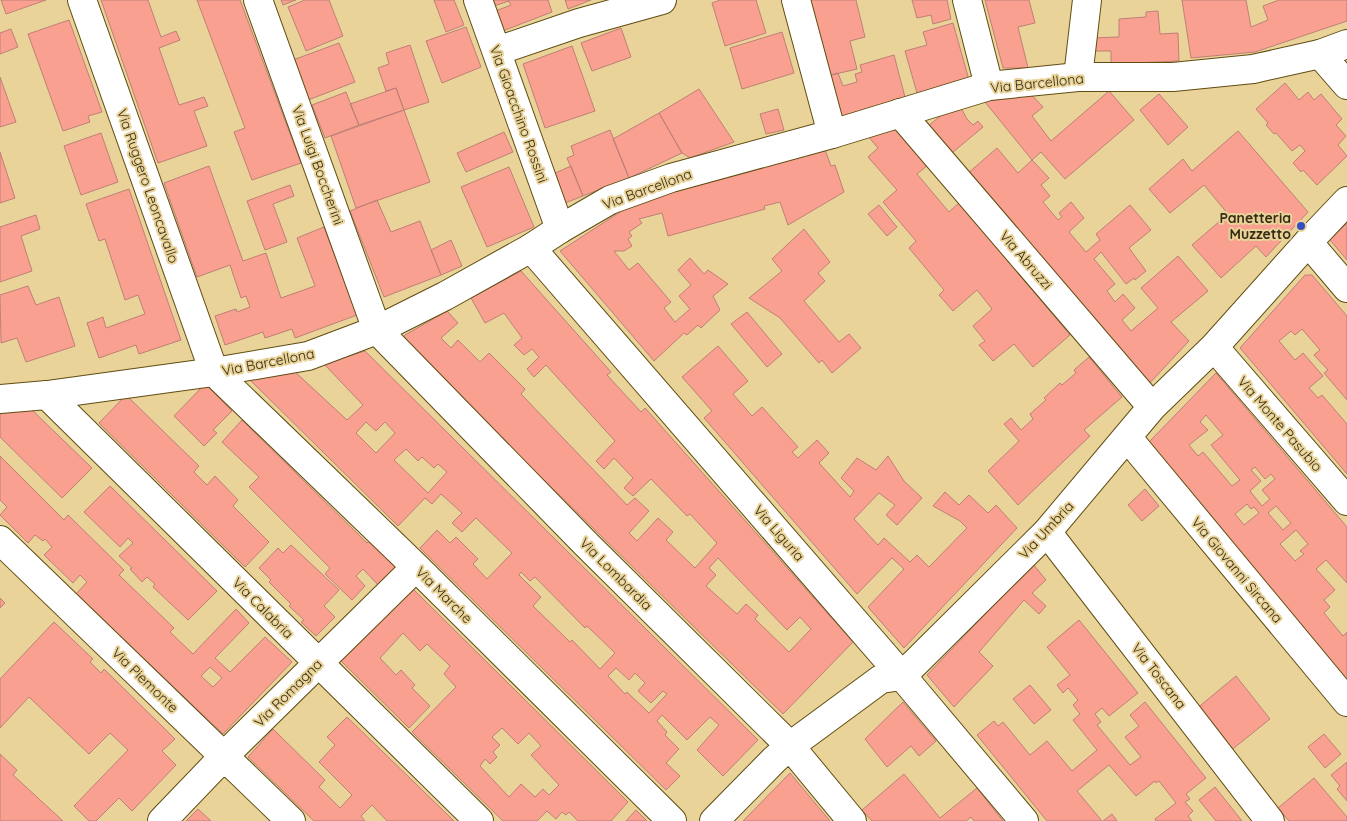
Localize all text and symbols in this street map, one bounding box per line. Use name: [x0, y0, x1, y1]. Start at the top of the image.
street label: Via Gioacchino Rossini: [486, 43, 552, 185]
street label: Via Barcellona: [989, 69, 1085, 97]
street label: Via Luigi Boccherini: [288, 103, 348, 227]
street label: Via Ruggero Leoncavallo: [113, 106, 183, 266]
street label: Via Barcellona: [600, 165, 694, 213]
place label: Panetteria Muzzetto: [1219, 209, 1291, 243]
marker: Panetteria Muzzetto: [1295, 220, 1307, 232]
street label: Via Abruzzi: [996, 227, 1056, 293]
street label: Via Barcellona: [220, 344, 316, 380]
street label: Via Monte Pasubio: [1234, 373, 1326, 475]
street label: Via Umbria: [1015, 497, 1077, 563]
street label: Via Liguria: [750, 501, 808, 565]
street label: Via Giovanni Sircana: [1187, 513, 1287, 627]
street label: Via Lombardia: [576, 534, 656, 614]
street label: Via Marche: [412, 563, 476, 627]
street label: Via Calabria: [229, 574, 297, 642]
street label: Via Toscana: [1128, 639, 1190, 713]
street label: Via Piemonte: [108, 644, 182, 716]
street label: Via Romagna: [250, 655, 326, 731]

